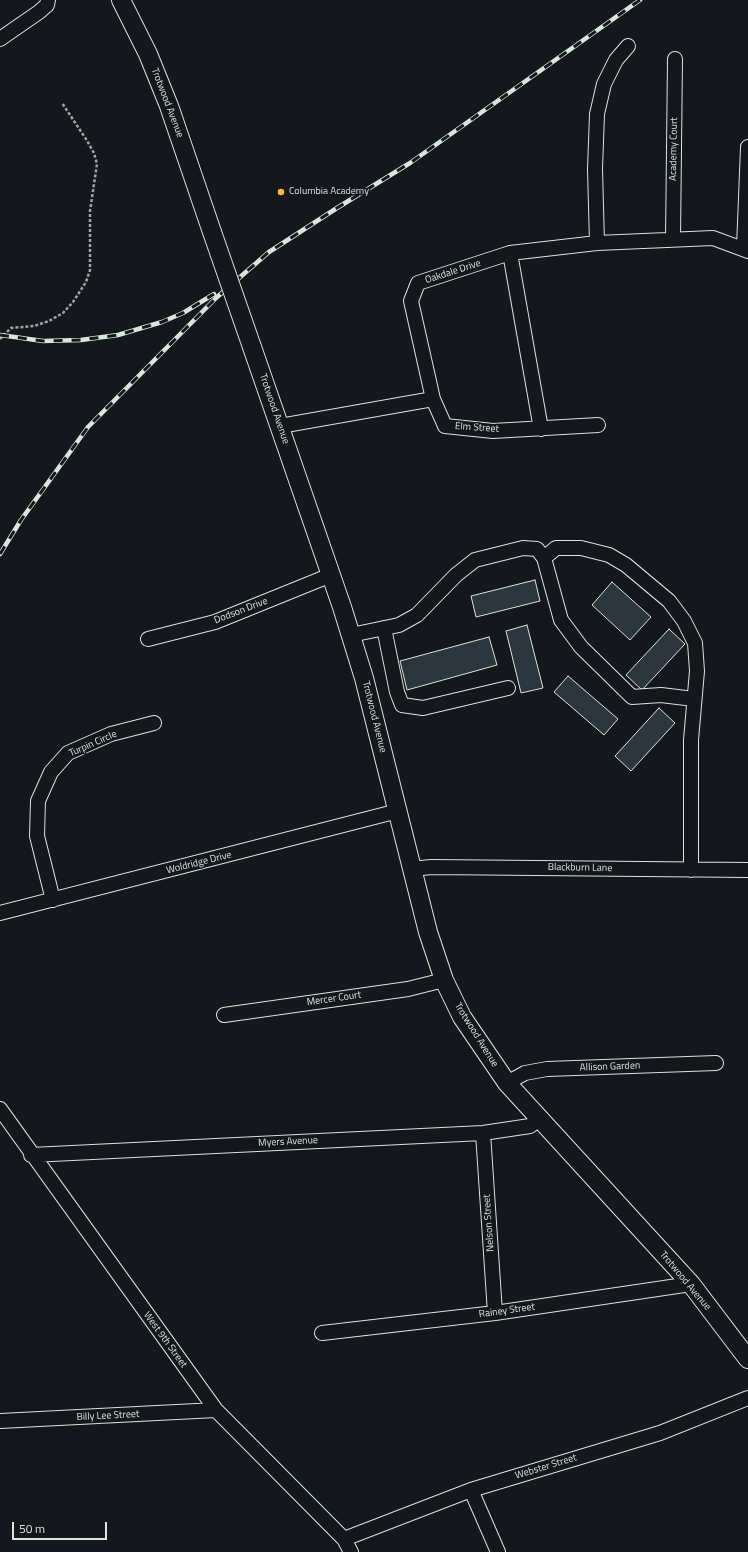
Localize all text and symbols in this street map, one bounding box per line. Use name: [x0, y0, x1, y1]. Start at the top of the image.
street label: Trotwood Avenue: [148, 67, 186, 139]
street label: Academy Court: [667, 117, 681, 181]
place label: Columbia Academy: [289, 186, 369, 198]
marker: Columbia Academy: [276, 187, 286, 197]
street label: Oakdale Drive: [424, 257, 482, 287]
street label: Trotwood Avenue: [256, 372, 292, 446]
street label: Elm Street: [455, 420, 499, 436]
street label: Dodson Drive: [213, 595, 269, 627]
street label: Trotwood Avenue: [359, 680, 389, 754]
street label: Turpin Circle: [67, 728, 119, 760]
street label: Woldridge Drive: [165, 849, 233, 877]
street label: Blackburn Lane: [548, 861, 612, 875]
street label: Mercer Court: [306, 989, 362, 1009]
street label: Trotwood Avenue: [451, 1001, 501, 1069]
street label: Allison Garden: [580, 1060, 640, 1074]
street label: Myers Avenue: [258, 1134, 318, 1150]
street label: Nelson Street: [481, 1194, 497, 1252]
street label: Trotwood Avenue: [657, 1249, 713, 1313]
street label: Rainey Street: [478, 1301, 536, 1321]
street label: West 9th Street: [141, 1310, 189, 1370]
street label: Billy Lee Street: [76, 1408, 140, 1424]
street label: Webster Street: [514, 1452, 578, 1482]
scale bar: [14, 1514, 109, 1540]
text: 50 m: [19, 1519, 45, 1538]

